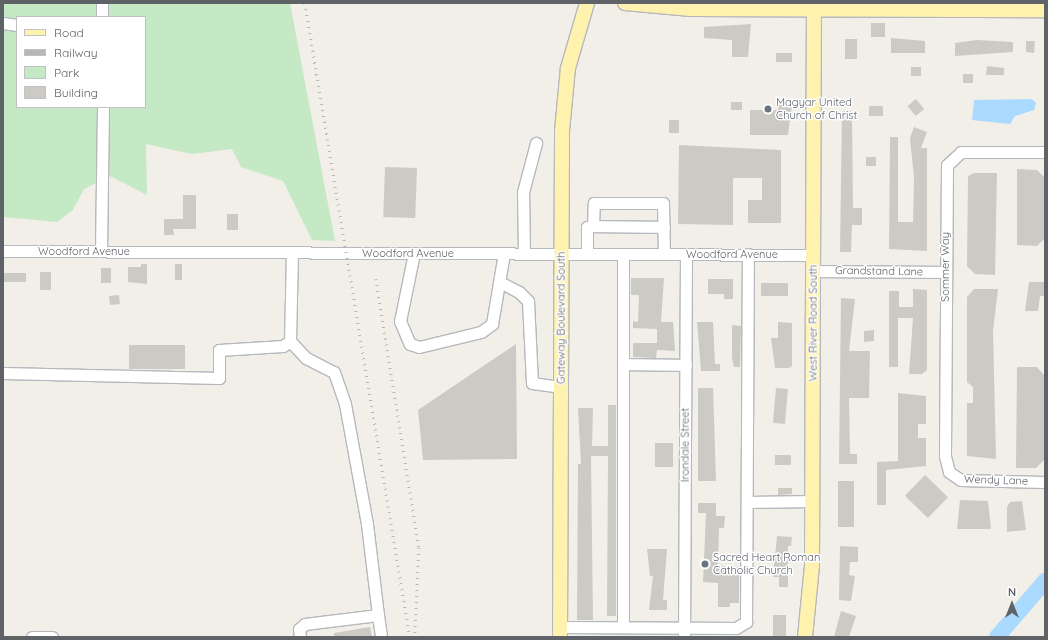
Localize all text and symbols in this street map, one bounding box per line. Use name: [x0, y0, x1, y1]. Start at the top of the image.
legend: [16, 16, 146, 108]
text: Road: [54, 25, 84, 40]
text: Railway: [54, 45, 98, 60]
text: Park: [54, 65, 79, 80]
text: Building: [54, 85, 98, 100]
place label: Magyar United Church of Christ: [776, 96, 857, 122]
marker: Magyar United Church of Christ: [763, 104, 773, 114]
street label: Sommer Way: [938, 232, 952, 302]
street label: Woodford Avenue: [38, 244, 130, 258]
street label: Woodford Avenue: [362, 246, 454, 260]
street label: Woodford Avenue: [686, 247, 778, 261]
street label: Gateway Boulevard South: [554, 252, 568, 384]
street label: Grandstand Lane: [835, 264, 923, 278]
street label: West River Road South: [806, 265, 820, 381]
street label: Irondale Street: [678, 408, 692, 482]
street label: Wendy Lane: [964, 472, 1028, 488]
place label: Sacred Heart Roman Catholic Church: [713, 551, 820, 577]
marker: Sacred Heart Roman Catholic Church: [700, 559, 710, 569]
north arrow: [992, 584, 1032, 624]
text: N: [1008, 585, 1016, 599]

